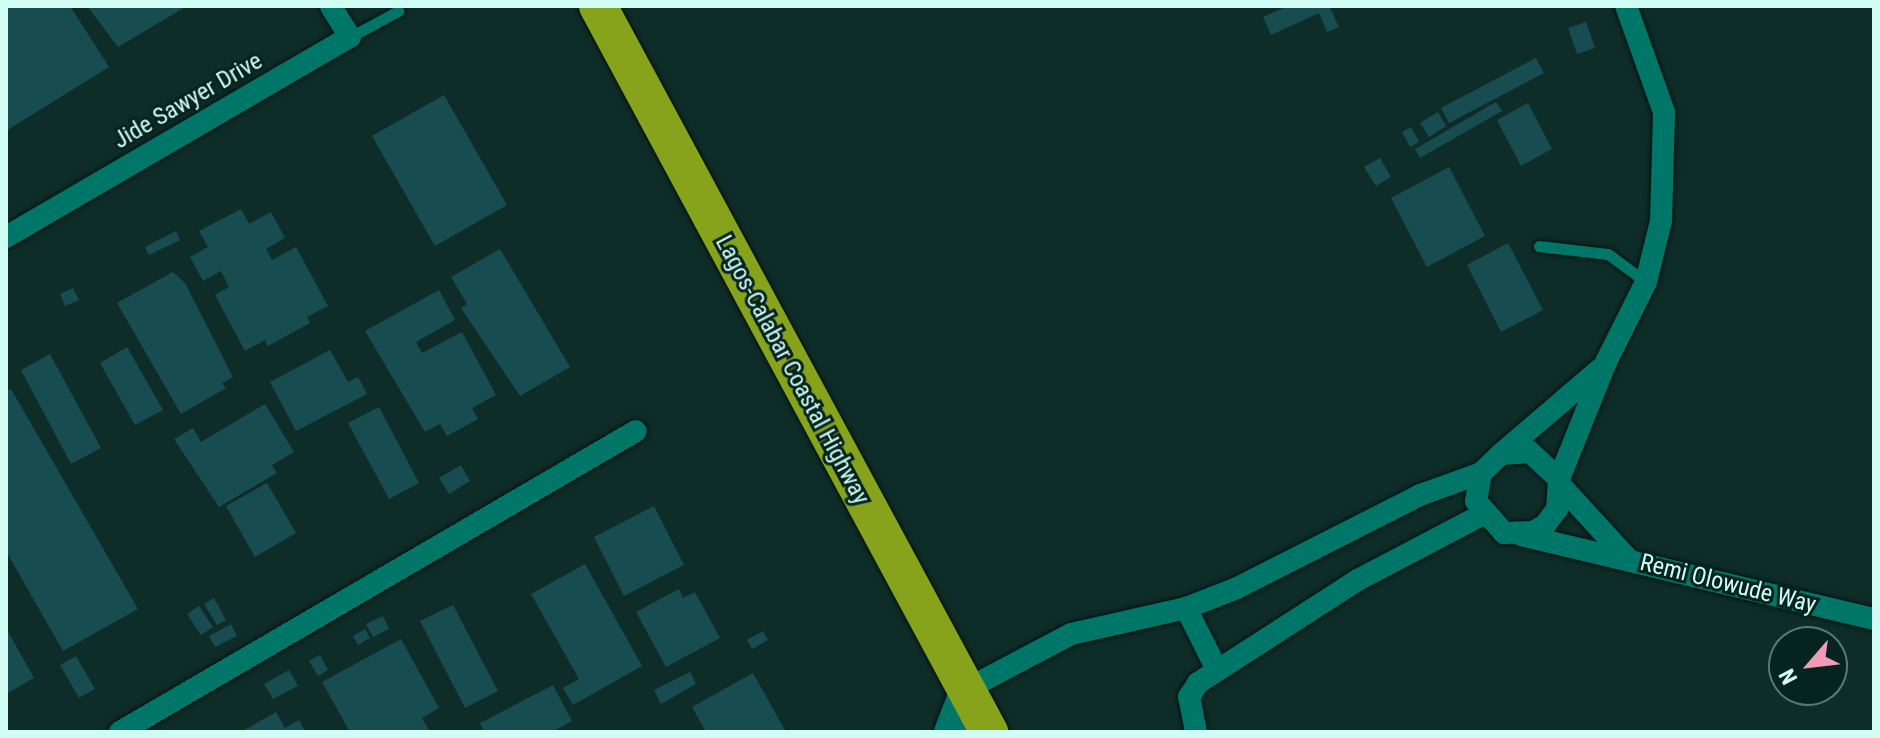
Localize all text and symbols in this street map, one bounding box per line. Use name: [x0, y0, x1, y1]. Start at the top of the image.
street label: Jide Sawyer Drive: [108, 47, 268, 155]
street label: Lagos-Calabar Coastal Highway: [709, 231, 875, 509]
street label: Remi Olowude Way: [1637, 548, 1819, 620]
north arrow: [1768, 626, 1848, 706]
text: N: [1774, 665, 1802, 688]

